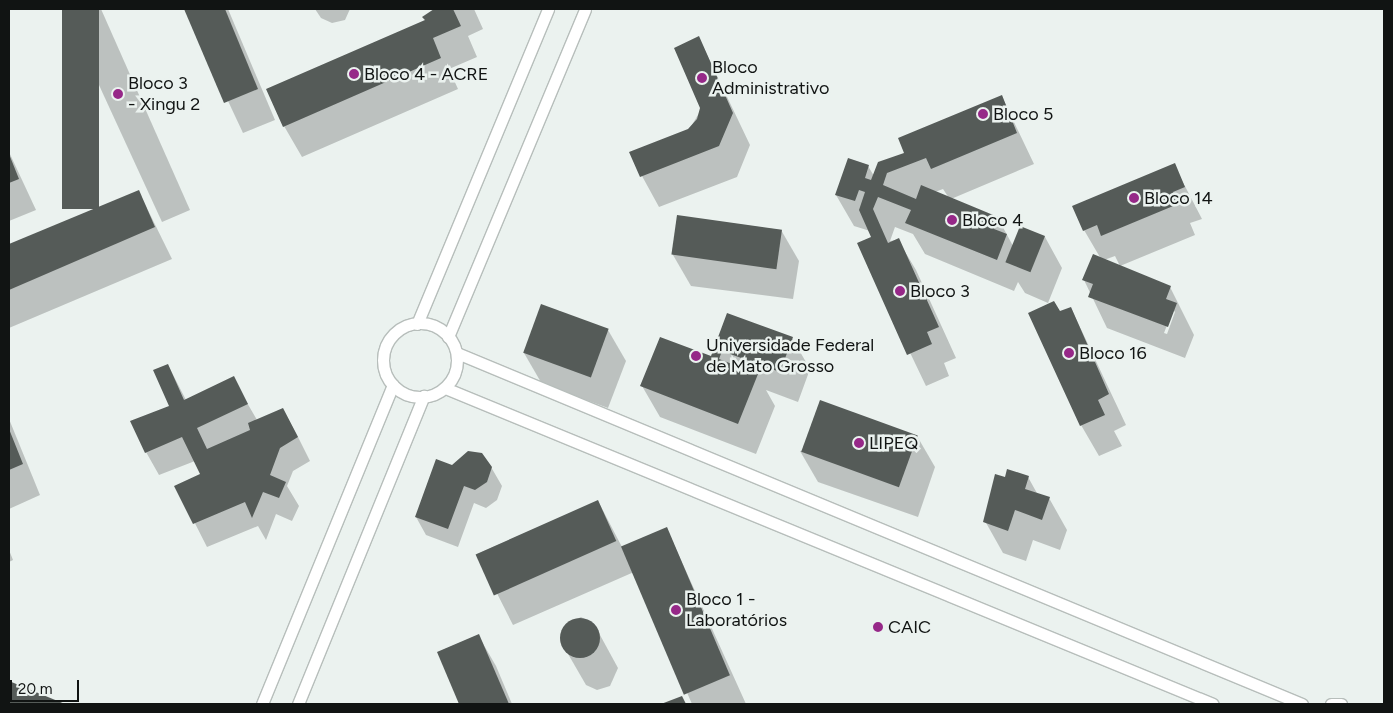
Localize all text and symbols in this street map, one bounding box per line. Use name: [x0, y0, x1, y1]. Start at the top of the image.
place label: Bloco Administrativo: [712, 57, 829, 100]
place label: Bloco 4 - ACRE: [364, 63, 488, 85]
marker: Bloco 4 - ACRE: [348, 68, 360, 80]
marker: Bloco Administrativo: [696, 72, 708, 84]
place label: Bloco 3 - Xingu 2: [128, 73, 200, 116]
marker: Bloco 3 - Xingu 2: [112, 88, 124, 100]
place label: Bloco 5: [993, 103, 1053, 125]
marker: Bloco 5: [977, 108, 989, 120]
place label: Bloco 14: [1144, 187, 1213, 209]
marker: Bloco 14: [1128, 192, 1140, 204]
place label: Bloco 4: [962, 209, 1023, 231]
marker: Bloco 4: [946, 214, 958, 226]
place label: Bloco 3: [910, 280, 970, 302]
marker: Bloco 3: [894, 285, 906, 297]
place label: Universidade Federal de Mato Grosso: [706, 335, 874, 378]
place label: Bloco 16: [1079, 342, 1147, 364]
marker: Bloco 16: [1063, 347, 1075, 359]
marker: Universidade Federal de Mato Grosso: [690, 350, 702, 362]
place label: LIPEQ: [869, 432, 918, 454]
marker: LIPEQ: [853, 437, 865, 449]
place label: Bloco 1 - Laboratórios: [686, 589, 787, 632]
marker: Bloco 1 - Laboratórios: [670, 604, 682, 616]
place label: CAIC: [888, 616, 931, 638]
marker: CAIC: [872, 621, 884, 633]
scale bar: [12, 670, 81, 702]
text: 20 m: [18, 680, 52, 698]

